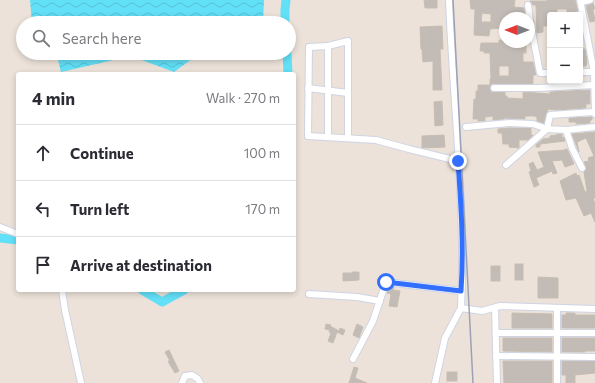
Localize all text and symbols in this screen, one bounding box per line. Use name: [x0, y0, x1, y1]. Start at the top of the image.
north arrow: [499, 12, 535, 48]
map controls: [547, 12, 583, 84]
button: +: [547, 12, 583, 48]
search box: [16, 16, 296, 60]
icon: search: [30, 27, 52, 49]
text: Search here: [62, 29, 141, 47]
button: −: [547, 48, 583, 84]
text: 4 min: [32, 88, 75, 109]
text: Walk · 270 m: [206, 90, 280, 106]
icon: ahead: [32, 142, 54, 164]
text: Continue: [70, 144, 134, 162]
text: 100 m: [244, 145, 280, 161]
route end: [449, 152, 467, 170]
icon: left: [32, 198, 54, 220]
text: Turn left: [70, 200, 129, 218]
text: 170 m: [245, 201, 280, 217]
icon: arrive: [32, 254, 54, 276]
text: Arrive at destination: [70, 256, 212, 274]
route start: [377, 273, 395, 291]

